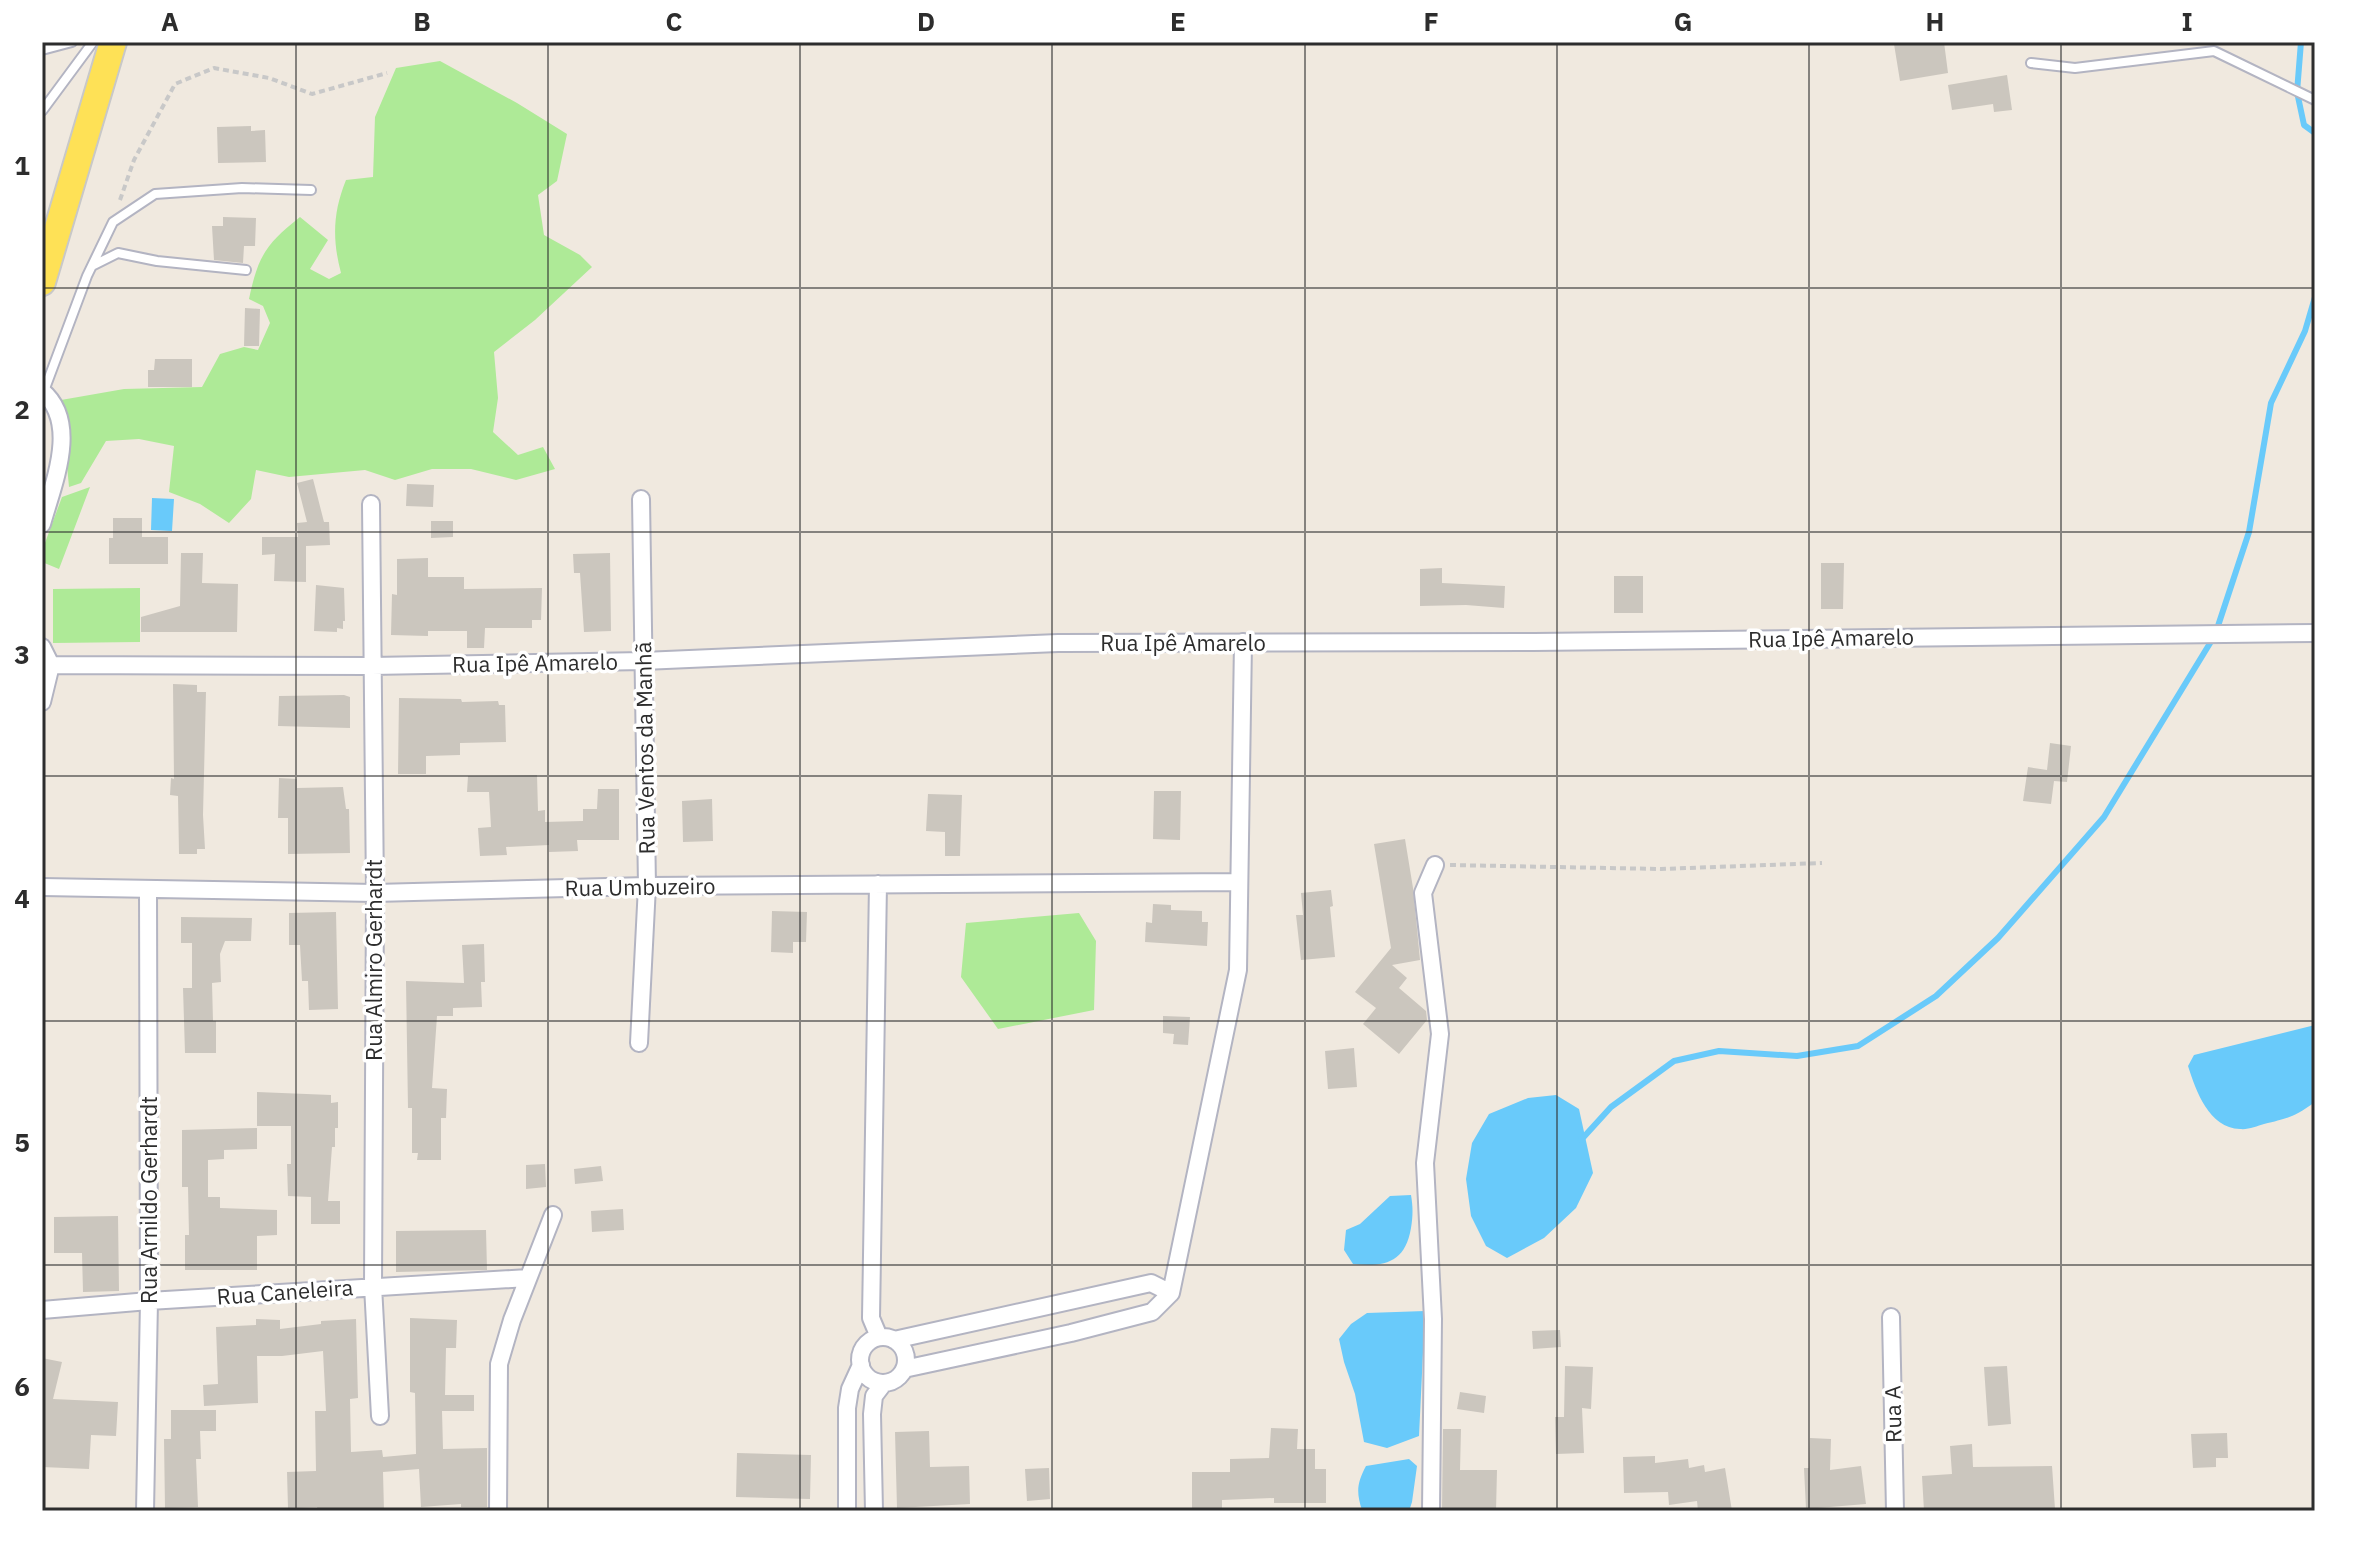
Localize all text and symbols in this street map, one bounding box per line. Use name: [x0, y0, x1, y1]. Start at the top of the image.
text: A: [161, 4, 179, 38]
text: B: [413, 4, 431, 38]
text: C: [666, 4, 683, 38]
text: D: [917, 4, 935, 38]
text: E: [1170, 4, 1186, 38]
text: F: [1423, 4, 1439, 38]
text: G: [1674, 4, 1692, 38]
text: H: [1926, 4, 1944, 38]
text: I: [2181, 4, 2193, 38]
text: 1: [14, 148, 30, 182]
text: 2: [14, 392, 30, 426]
street label: Rua Ipê Amarelo: [1748, 622, 1914, 653]
street label: Rua Ipê Amarelo: [1100, 628, 1266, 657]
text: 3: [14, 637, 30, 671]
street label: Rua Ventos da Manhã: [628, 641, 661, 855]
street label: Rua Ipê Amarelo: [452, 647, 618, 678]
street label: Rua Almiro Gerhardt: [359, 859, 388, 1061]
street label: Rua Umbuzeiro: [564, 871, 716, 902]
text: 4: [14, 881, 30, 915]
street label: Rua Arnildo Gerhardt: [134, 1096, 163, 1304]
text: 5: [14, 1125, 30, 1159]
street label: Rua Caneleira: [216, 1272, 354, 1311]
text: 6: [14, 1369, 30, 1403]
street label: Rua A: [1877, 1385, 1908, 1443]

